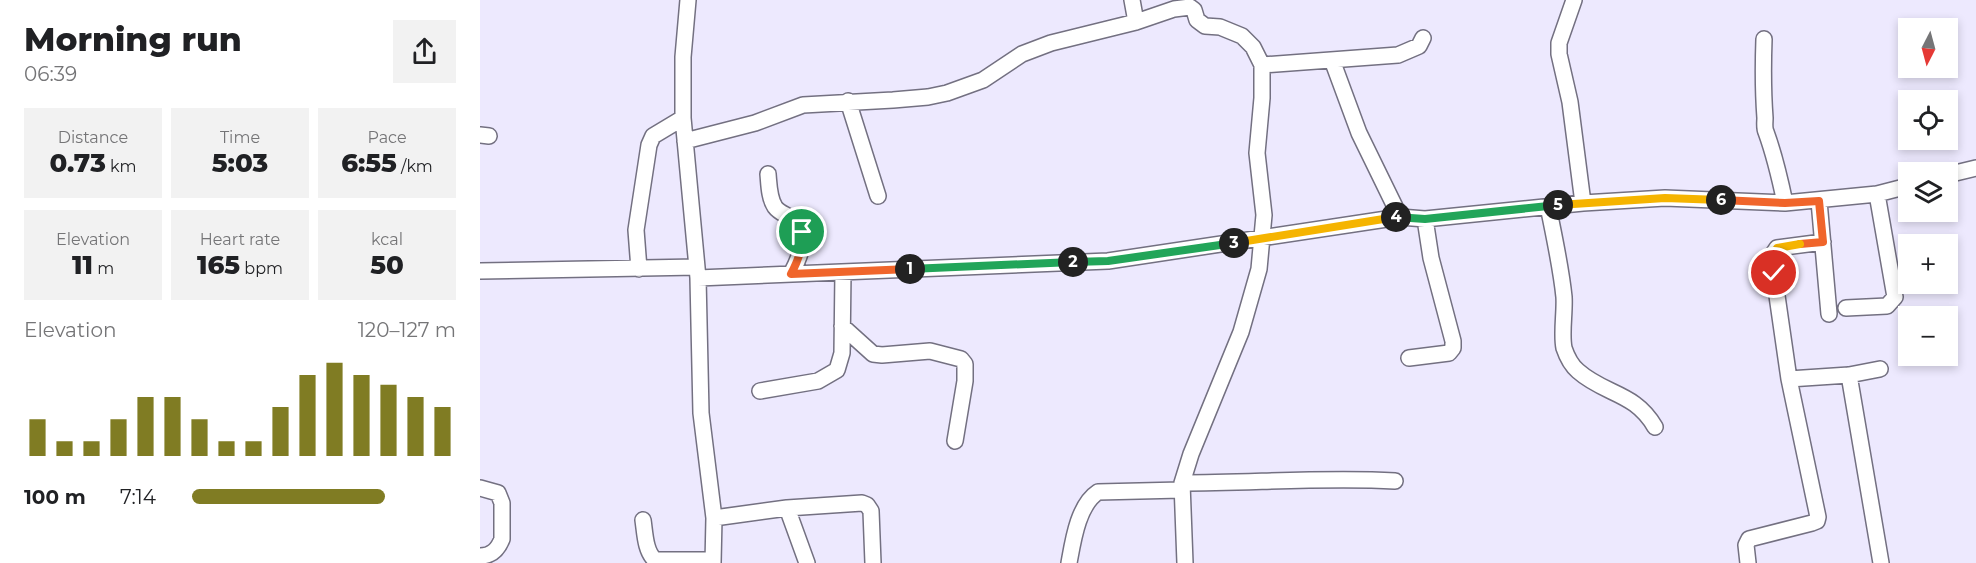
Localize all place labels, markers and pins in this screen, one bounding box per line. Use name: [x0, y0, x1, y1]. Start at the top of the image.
pin: 6: [1706, 185, 1736, 215]
pin: 5: [1543, 190, 1573, 220]
pin: 4: [1381, 202, 1411, 232]
pin: [776, 206, 827, 257]
pin: 3: [1219, 228, 1249, 258]
pin: 2: [1058, 247, 1088, 277]
pin: [1748, 247, 1799, 298]
pin: 1: [895, 254, 925, 284]

